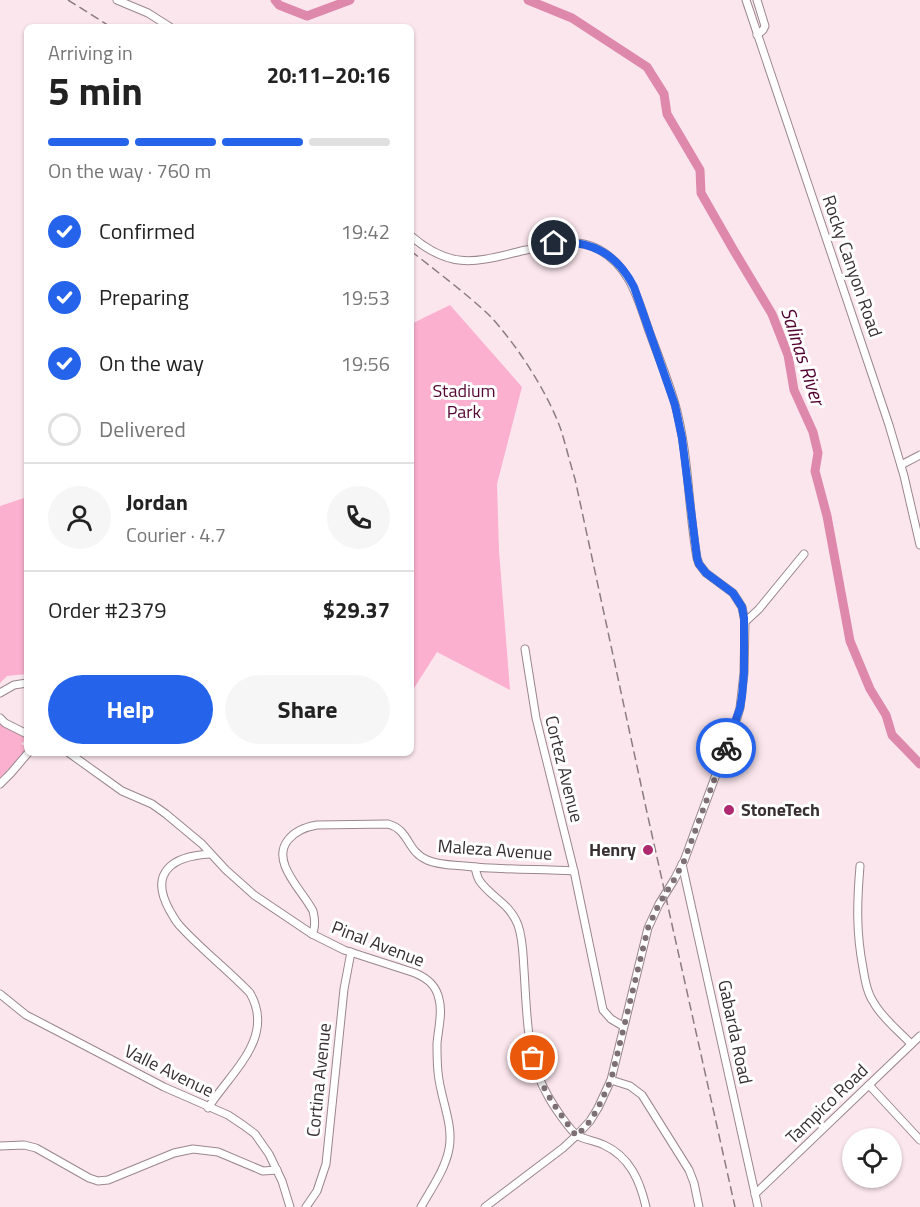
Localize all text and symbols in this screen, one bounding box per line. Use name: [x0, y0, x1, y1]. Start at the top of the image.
text: Arriving in: [48, 37, 133, 68]
text: 20:11–20:16: [267, 58, 390, 92]
text: 5 min: [48, 61, 143, 120]
text: On the way · 760 m: [48, 155, 211, 186]
street label: Rocky Canyon Road: [816, 191, 889, 340]
text: Confirmed: [99, 214, 195, 248]
icon: check: [48, 215, 81, 248]
text: 19:42: [341, 216, 390, 247]
pin: [528, 217, 579, 268]
icon: home: [537, 226, 570, 259]
text: Preparing: [99, 280, 189, 314]
icon: check: [48, 281, 81, 314]
text: 19:53: [341, 282, 390, 313]
water label: Salinas River: [773, 303, 835, 411]
text: On the way: [99, 346, 204, 380]
icon: check: [48, 347, 81, 380]
text: 19:56: [341, 348, 390, 379]
park label: Stadium Park: [433, 377, 496, 425]
text: Delivered: [99, 412, 186, 446]
text: Jordan: [126, 485, 188, 519]
button: person: [48, 486, 111, 549]
button: phone: [327, 486, 390, 549]
text: Courier · 4.7: [126, 519, 226, 550]
text: Order #2379: [48, 593, 167, 627]
text: $29.37: [323, 593, 390, 627]
button: Help: [48, 675, 213, 744]
button: Share: [225, 675, 390, 744]
street label: Cortez Avenue: [538, 713, 591, 825]
courier: [696, 718, 756, 778]
icon: bike: [710, 732, 743, 765]
place label: StoneTech: [741, 796, 820, 823]
marker: StoneTech: [722, 803, 736, 817]
street label: Maleza Avenue: [437, 832, 553, 867]
place label: Henry: [589, 836, 636, 863]
marker: Henry: [641, 843, 655, 857]
street label: Pinal Avenue: [328, 913, 429, 974]
street label: Gabarda Road: [711, 977, 760, 1087]
street label: Cortina Avenue: [299, 1022, 338, 1138]
pin: [507, 1032, 558, 1083]
street label: Valle Avenue: [120, 1037, 219, 1104]
icon: bag: [516, 1041, 549, 1074]
street label: Tampico Road: [779, 1057, 874, 1150]
map controls: [842, 1128, 902, 1188]
button: locate: [842, 1128, 902, 1188]

